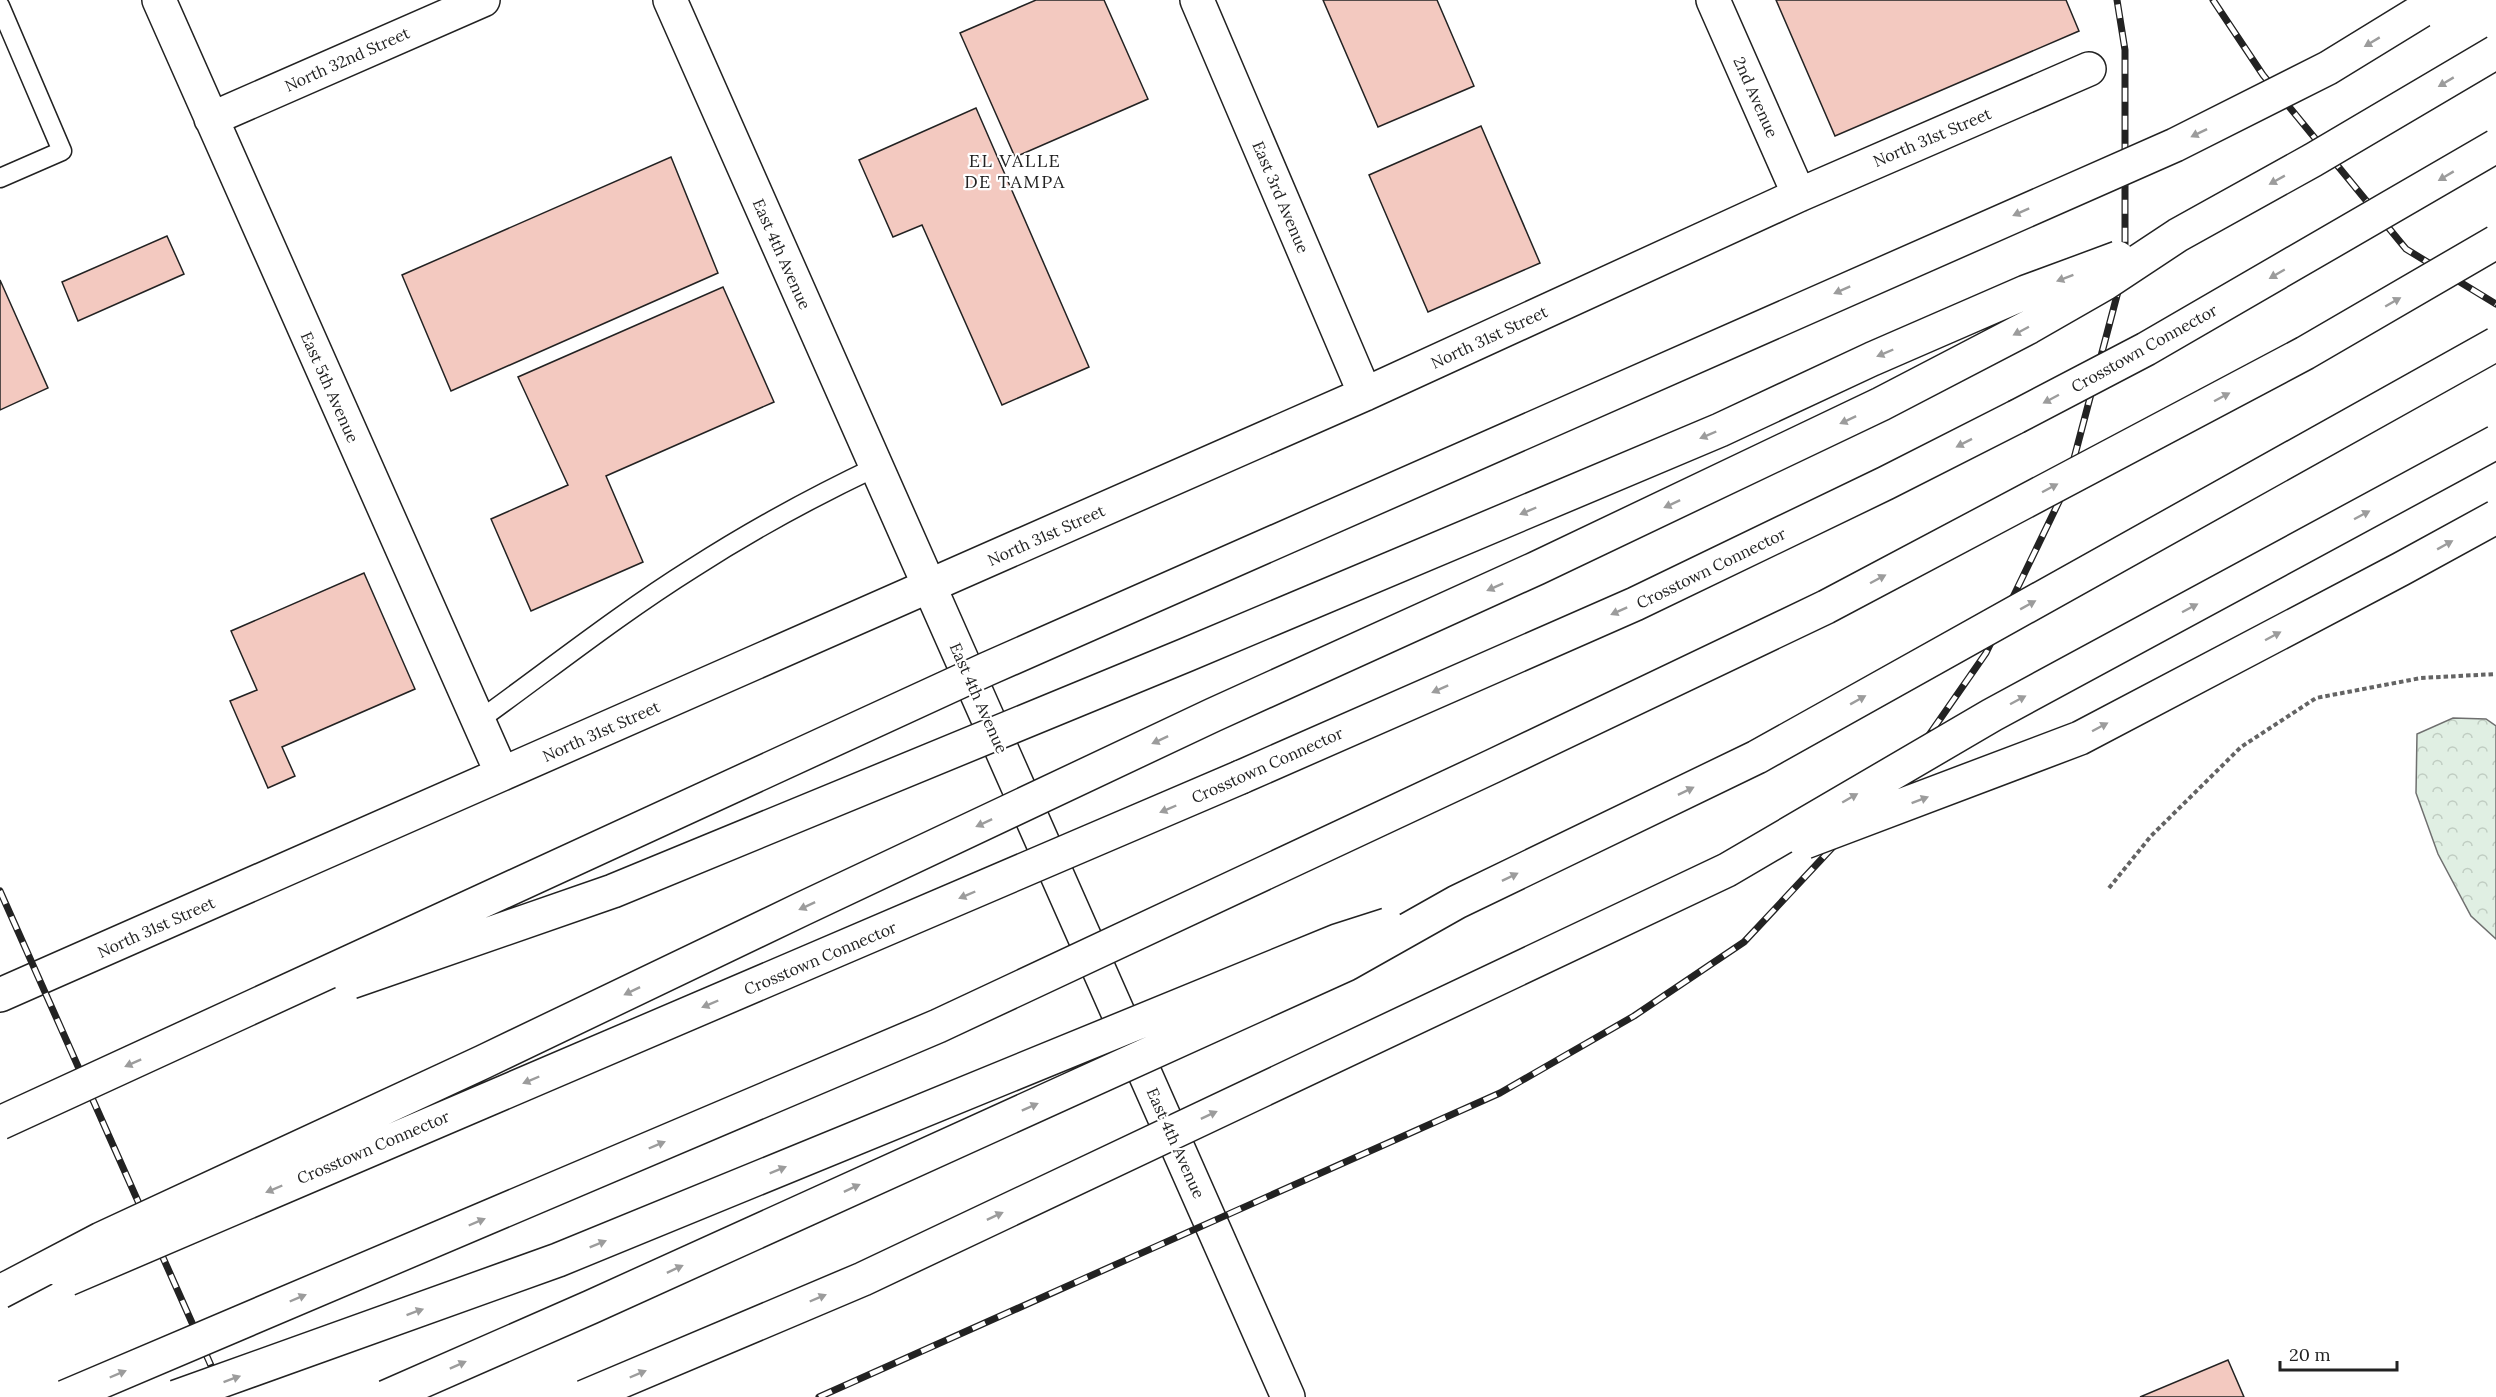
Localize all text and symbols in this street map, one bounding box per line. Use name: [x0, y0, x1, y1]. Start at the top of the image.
street label: North 32nd Street: [281, 22, 413, 96]
one-way arrow: [2363, 37, 2380, 47]
street label: 2nd Avenue: [1729, 53, 1783, 141]
one-way arrow: [2438, 77, 2454, 88]
street label: North 31st Street: [1870, 103, 1995, 171]
one-way arrow: [2191, 129, 2208, 138]
street label: East 3rd Avenue: [1248, 138, 1314, 256]
district label: EL VALLE DE TAMPA: [964, 149, 1066, 193]
one-way arrow: [2438, 171, 2454, 182]
one-way arrow: [2268, 175, 2285, 185]
street label: East 4th Avenue: [749, 196, 815, 313]
one-way arrow: [2012, 207, 2029, 216]
one-way arrow: [2269, 269, 2285, 280]
one-way arrow: [2055, 273, 2073, 283]
one-way arrow: [1833, 285, 1851, 295]
one-way arrow: [2385, 297, 2402, 307]
street label: Crosstown Connector: [2068, 300, 2221, 396]
street label: North 31st Street: [1428, 301, 1551, 373]
one-way arrow: [2012, 326, 2029, 336]
street label: East 5th Avenue: [297, 329, 363, 446]
one-way arrow: [1876, 349, 1894, 359]
one-way arrow: [2214, 392, 2231, 402]
one-way arrow: [2042, 393, 2060, 403]
one-way arrow: [1839, 416, 1856, 425]
one-way arrow: [1698, 430, 1716, 440]
one-way arrow: [1956, 438, 1973, 448]
one-way arrow: [2042, 483, 2059, 493]
street label: North 31st Street: [984, 500, 1109, 570]
one-way arrow: [1663, 500, 1680, 509]
one-way arrow: [1519, 507, 1537, 516]
one-way arrow: [2353, 510, 2370, 520]
street label: Crosstown Connector: [1633, 523, 1789, 613]
one-way arrow: [2437, 540, 2454, 550]
one-way arrow: [1869, 574, 1886, 584]
one-way arrow: [1487, 583, 1504, 592]
one-way arrow: [2020, 600, 2037, 610]
one-way arrow: [2182, 603, 2199, 613]
one-way arrow: [1610, 607, 1628, 616]
one-way arrow: [2265, 631, 2282, 641]
street label: East 4th Avenue: [946, 640, 1012, 757]
one-way arrow: [1431, 684, 1449, 694]
one-way arrow: [1850, 695, 1867, 705]
street label: North 31st Street: [539, 696, 664, 766]
one-way arrow: [2010, 696, 2027, 705]
one-way arrow: [2092, 722, 2109, 732]
street label: Crosstown Connector: [1188, 723, 1346, 807]
one-way arrow: [1152, 736, 1169, 745]
one-way arrow: [1677, 787, 1694, 796]
one-way arrow: [1842, 793, 1859, 803]
one-way arrow: [1911, 795, 1929, 804]
one-way arrow: [1160, 804, 1177, 813]
one-way arrow: [975, 819, 992, 828]
one-way arrow: [1502, 872, 1519, 881]
one-way arrow: [958, 891, 976, 901]
street label: North 31st Street: [94, 892, 219, 962]
one-way arrow: [799, 902, 816, 911]
street label: Crosstown Connector: [741, 917, 899, 999]
one-way arrow: [623, 986, 640, 995]
one-way arrow: [701, 1000, 719, 1009]
one-way arrow: [124, 1058, 141, 1067]
one-way arrow: [521, 1075, 539, 1085]
street label: East 4th Avenue: [1143, 1085, 1209, 1202]
one-way arrow: [1021, 1102, 1039, 1112]
street label: Crosstown Connector: [294, 1106, 452, 1188]
one-way arrow: [1201, 1110, 1218, 1119]
one-way arrow: [648, 1140, 666, 1150]
one-way arrow: [770, 1165, 788, 1175]
one-way arrow: [844, 1183, 861, 1192]
one-way arrow: [264, 1184, 282, 1194]
one-way arrow: [986, 1212, 1003, 1221]
one-way arrow: [469, 1217, 487, 1227]
one-way arrow: [589, 1238, 607, 1248]
one-way arrow: [666, 1264, 683, 1273]
one-way arrow: [289, 1293, 307, 1302]
one-way arrow: [809, 1293, 827, 1303]
one-way arrow: [406, 1306, 424, 1316]
scale bar: [2280, 1334, 2397, 1372]
text: 20 m: [2289, 1343, 2331, 1366]
one-way arrow: [450, 1360, 468, 1370]
one-way arrow: [110, 1369, 128, 1379]
one-way arrow: [630, 1369, 648, 1379]
one-way arrow: [223, 1373, 241, 1383]

